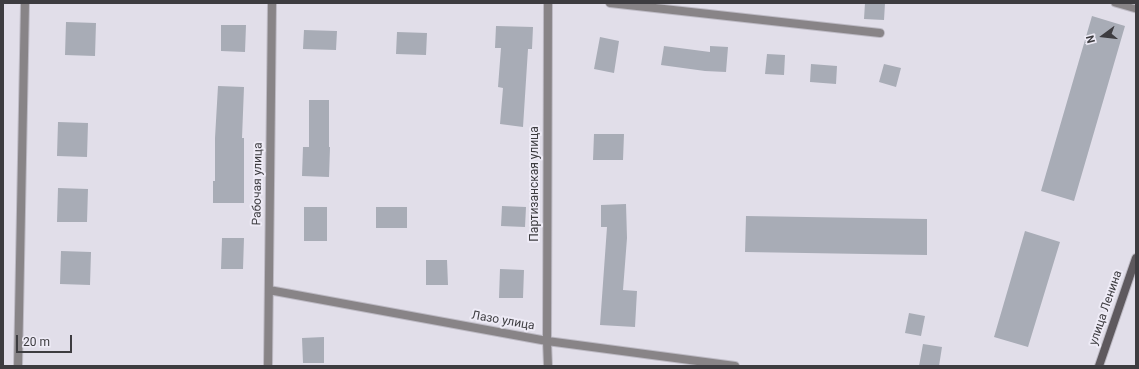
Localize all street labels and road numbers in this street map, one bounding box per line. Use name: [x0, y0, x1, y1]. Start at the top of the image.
street label: Партизанская улица: [528, 126, 542, 242]
street label: Рабочая улица: [250, 142, 266, 226]
street label: улица Ленина: [1086, 269, 1126, 347]
street label: Лазо улица: [470, 308, 536, 334]

